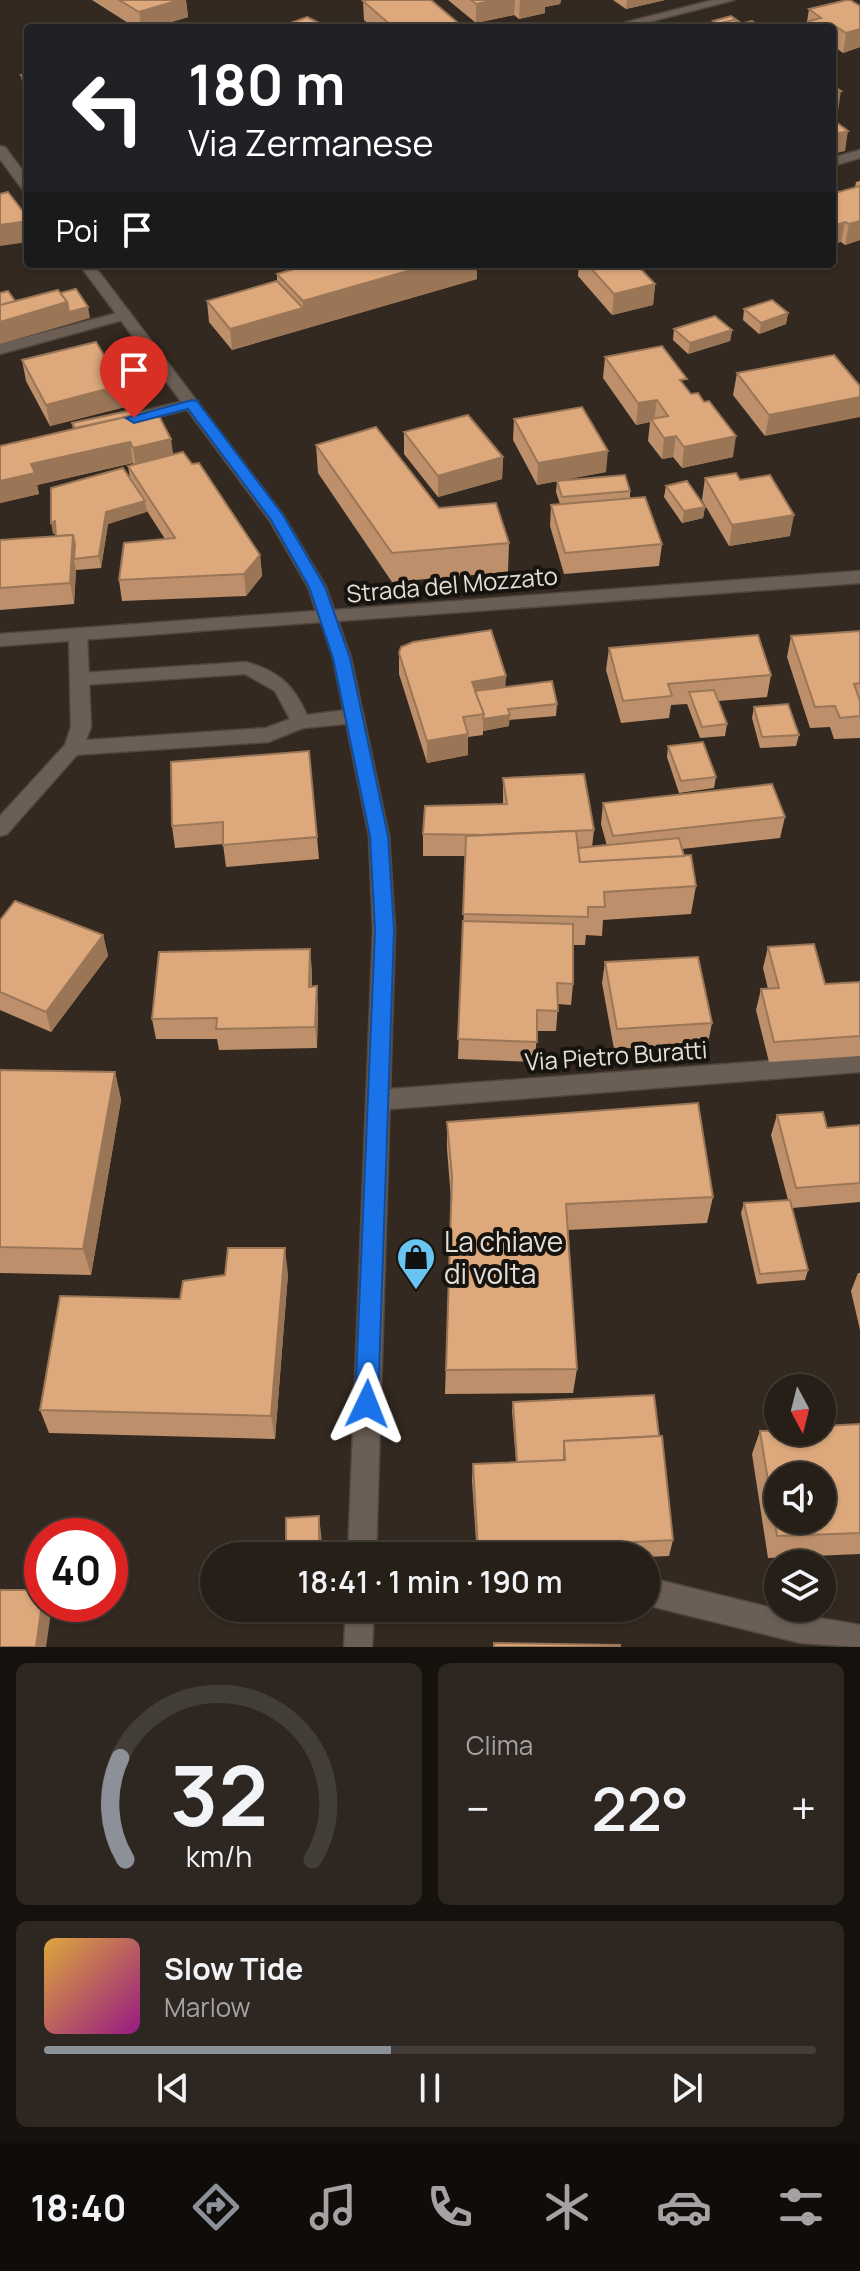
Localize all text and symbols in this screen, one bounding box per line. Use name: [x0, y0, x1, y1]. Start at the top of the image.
text: 180 m: [188, 45, 345, 122]
icon: left: [56, 56, 160, 160]
text: Via Zermanese: [188, 118, 434, 167]
icon: arrive: [115, 208, 159, 252]
text: Poi: [56, 210, 99, 251]
pin: [100, 336, 168, 418]
icon: arrive: [112, 348, 156, 392]
street label: Strada del Mozzato: [345, 558, 559, 610]
street label: Via Pietro Buratti: [524, 1032, 708, 1078]
place label: La chiave di volta: [444, 1222, 563, 1292]
shop icon: La chiave di volta: [395, 1236, 437, 1291]
position arrow: [325, 1362, 409, 1446]
north arrow: [764, 1374, 836, 1446]
map controls: [764, 1374, 836, 1622]
button: sound: [764, 1462, 836, 1534]
speed limit sign: 40: [24, 1518, 128, 1622]
button: layers: [764, 1550, 836, 1622]
text: 18:41 · 1 min · 190 m: [297, 1561, 563, 1602]
text: Clima: [466, 1727, 533, 1763]
text: 32: [170, 1737, 268, 1851]
text: 22°: [591, 1767, 689, 1849]
text: −: [466, 1778, 490, 1838]
text: +: [791, 1778, 816, 1838]
text: km/h: [186, 1837, 252, 1876]
text: Slow Tide: [164, 1948, 303, 1989]
text: Marlow: [164, 1989, 251, 2025]
icon: previous: [151, 2066, 195, 2110]
icon: pause: [408, 2066, 452, 2110]
icon: next: [665, 2066, 709, 2110]
icon: directions: [188, 2179, 244, 2235]
icon: music: [305, 2179, 361, 2235]
icon: phone: [422, 2179, 478, 2235]
icon: climate: [539, 2179, 595, 2235]
icon: car: [656, 2179, 712, 2235]
icon: filters: [773, 2179, 829, 2235]
text: 18:40: [31, 2183, 126, 2232]

